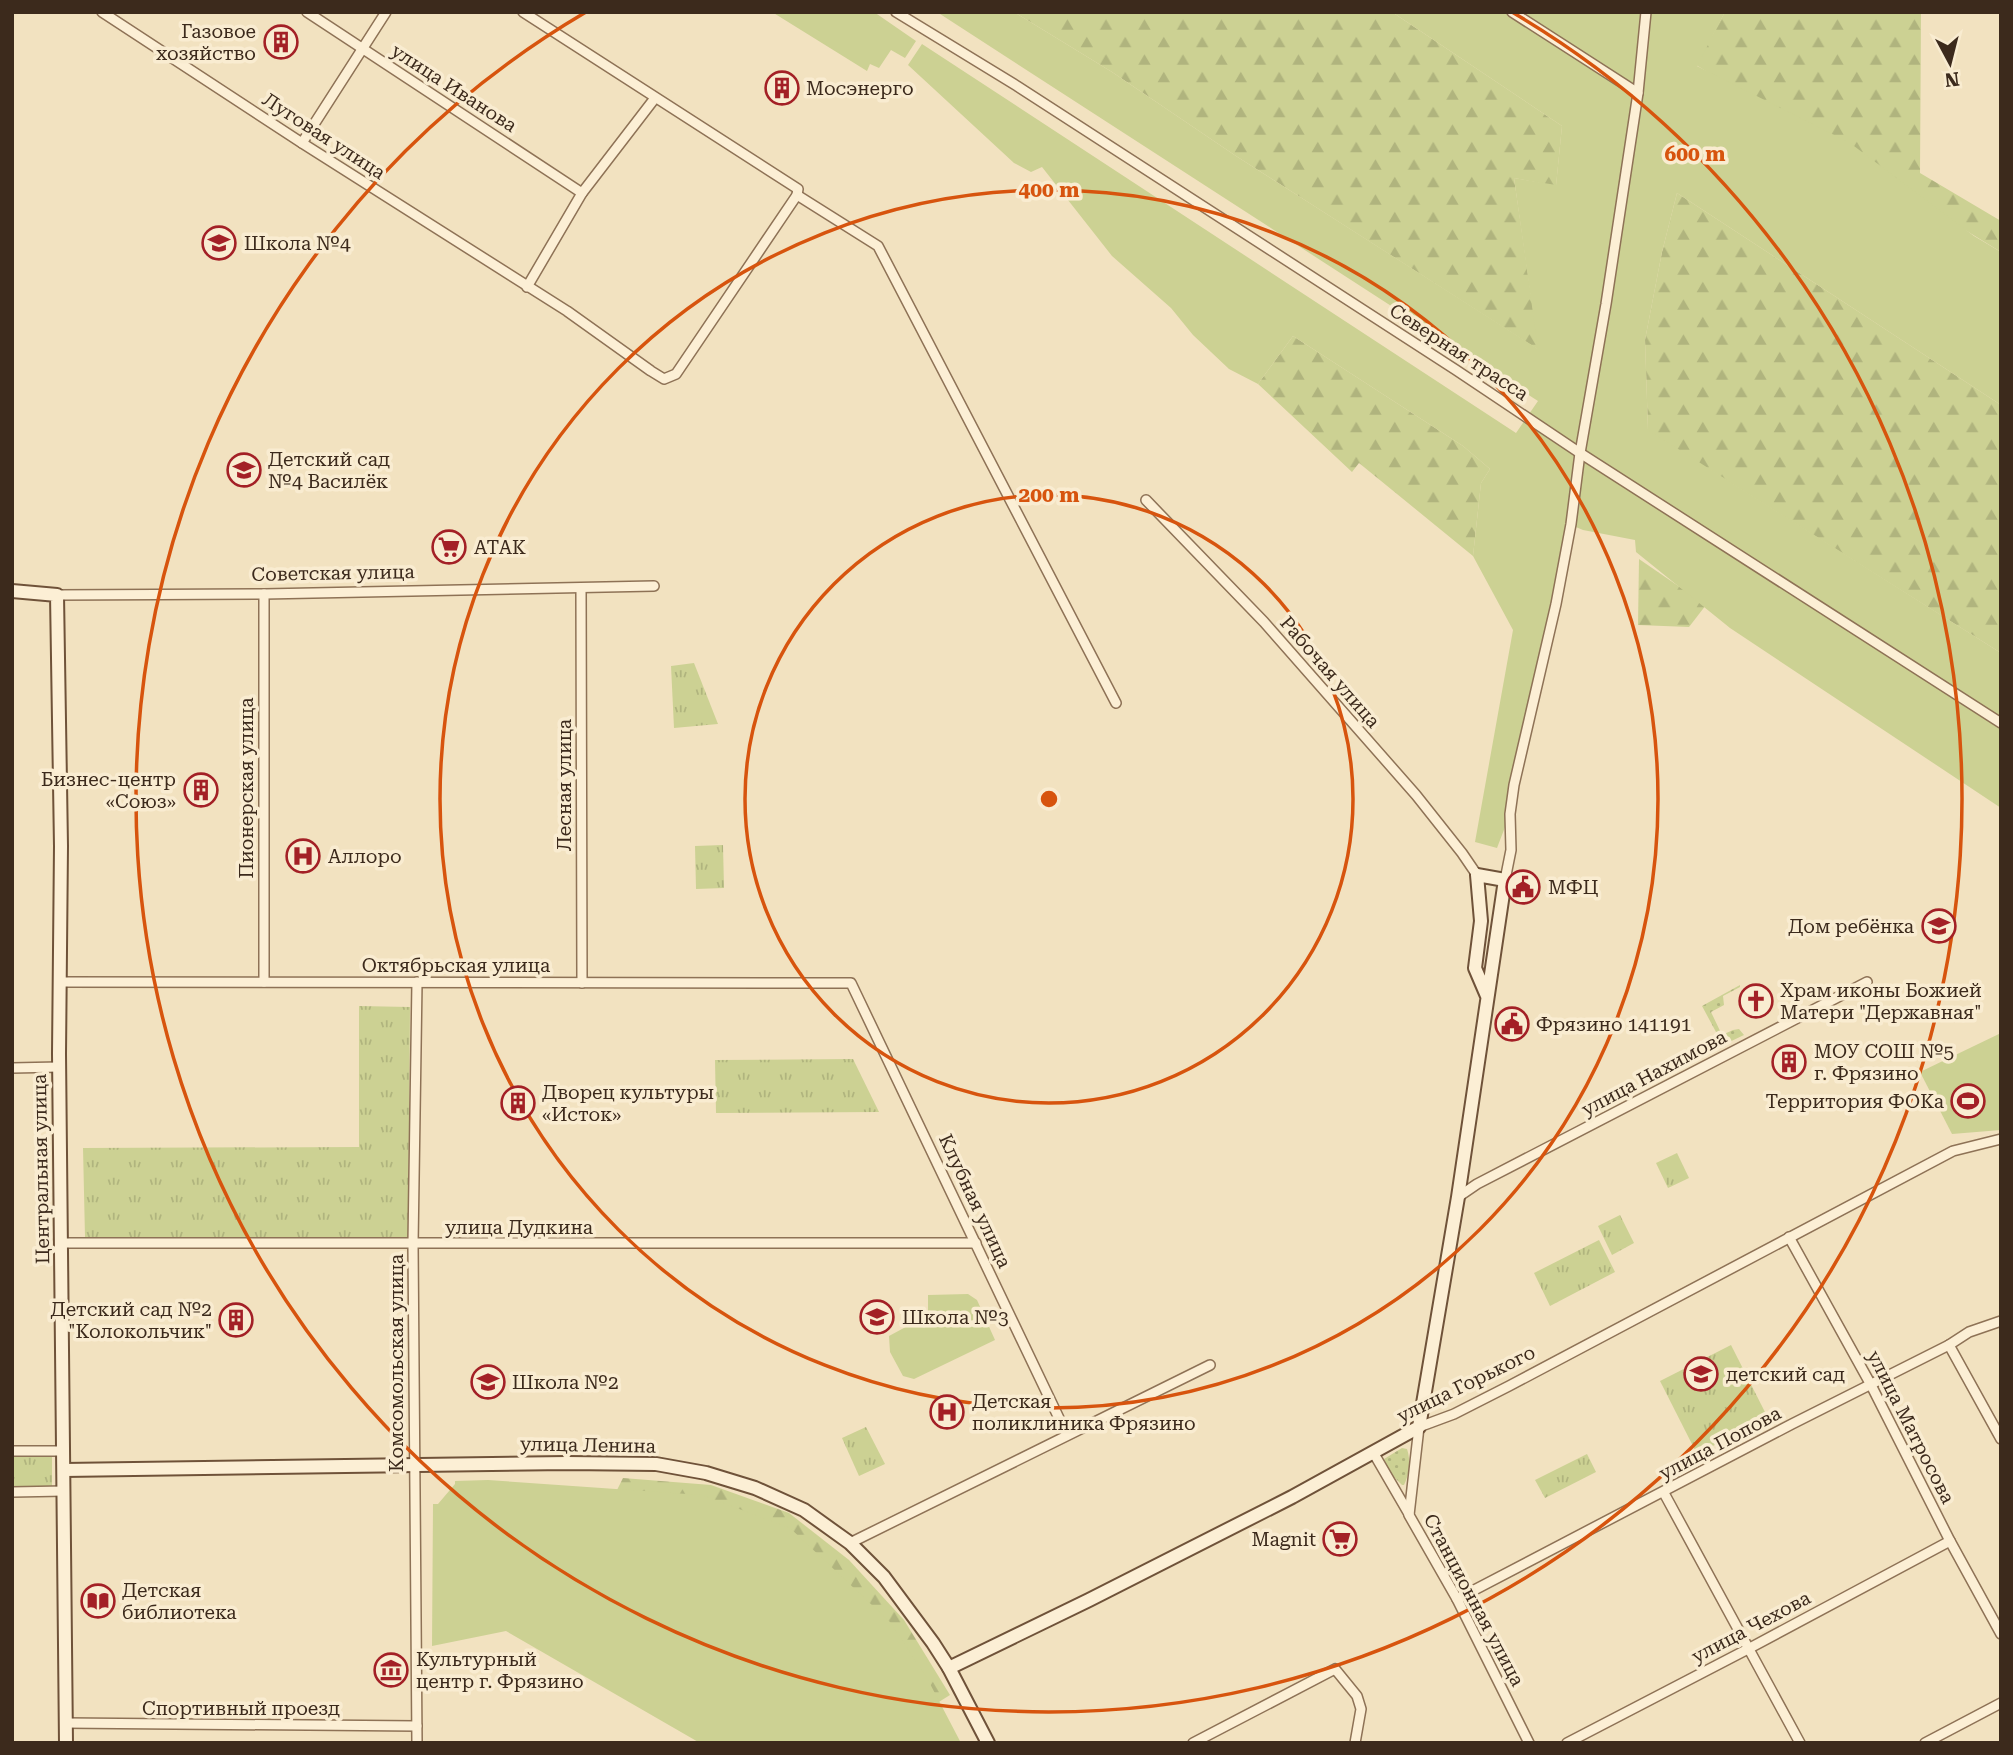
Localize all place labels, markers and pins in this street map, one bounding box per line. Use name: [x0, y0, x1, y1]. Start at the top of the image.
place label: Газовое хозяйство: [156, 20, 256, 65]
building icon: Газовое хозяйство: [262, 23, 300, 61]
building icon: Мосэнерго: [763, 69, 801, 107]
place label: Мосэнерго: [806, 77, 914, 100]
school or university icon: Школа №4: [200, 224, 238, 262]
place label: Школа №4: [244, 232, 351, 255]
place label: Детский сад №4 Василёк: [268, 448, 390, 493]
school or university icon: Детский сад №4 Василёк: [225, 451, 263, 489]
supermarket icon: АТАК: [430, 528, 468, 566]
place label: АТАК: [474, 536, 526, 559]
place label: Бизнес-центр «Союз»: [41, 768, 176, 813]
building icon: Бизнес-центр «Союз»: [182, 771, 220, 809]
centre of rings: [1037, 787, 1061, 811]
hospital icon: Аллоро: [284, 837, 322, 875]
place label: Аллоро: [328, 845, 402, 868]
public building icon: МФЦ: [1504, 868, 1542, 906]
place label: МФЦ: [1548, 876, 1598, 899]
school or university icon: Дом ребёнка: [1920, 907, 1958, 945]
place label: Дом ребёнка: [1788, 915, 1915, 938]
place label: Храм иконы Божией Матери "Державная": [1780, 979, 1982, 1024]
church icon: Храм иконы Божией Матери "Державная": [1737, 982, 1775, 1020]
public building icon: Фрязино 141191: [1493, 1005, 1531, 1043]
place label: Фрязино 141191: [1536, 1013, 1691, 1036]
place label: МОУ СОШ №5 г. Фрязино: [1814, 1040, 1954, 1085]
building icon: МОУ СОШ №5 г. Фрязино: [1770, 1043, 1808, 1081]
place label: Дворец культуры «Исток»: [542, 1081, 714, 1126]
sports icon: Территория ФОКа: [1949, 1082, 1987, 1120]
building icon: Дворец культуры «Исток»: [499, 1084, 537, 1122]
place label: Территория ФОКа: [1766, 1090, 1945, 1113]
place label: Детский сад №2 "Колокольчик": [51, 1298, 212, 1343]
school or university icon: Школа №3: [858, 1298, 896, 1336]
building icon: Детский сад №2 "Колокольчик": [217, 1301, 255, 1339]
place label: Школа №3: [902, 1306, 1009, 1329]
school or university icon: детский сад: [1682, 1355, 1720, 1393]
school or university icon: Школа №2: [469, 1363, 507, 1401]
place label: детский сад: [1726, 1363, 1845, 1386]
place label: Школа №2: [512, 1371, 619, 1394]
place label: Детская поликлиника Фрязино: [972, 1390, 1196, 1435]
hospital icon: Детская поликлиника Фрязино: [928, 1393, 966, 1431]
supermarket icon: Magnit: [1321, 1520, 1359, 1558]
place label: Magnit: [1252, 1528, 1316, 1551]
place label: Детская библиотека: [122, 1579, 237, 1624]
library icon: Детская библиотека: [79, 1582, 117, 1620]
place label: Культурный центр г. Фрязино: [416, 1648, 584, 1693]
museum icon: Культурный центр г. Фрязино: [372, 1651, 410, 1689]

